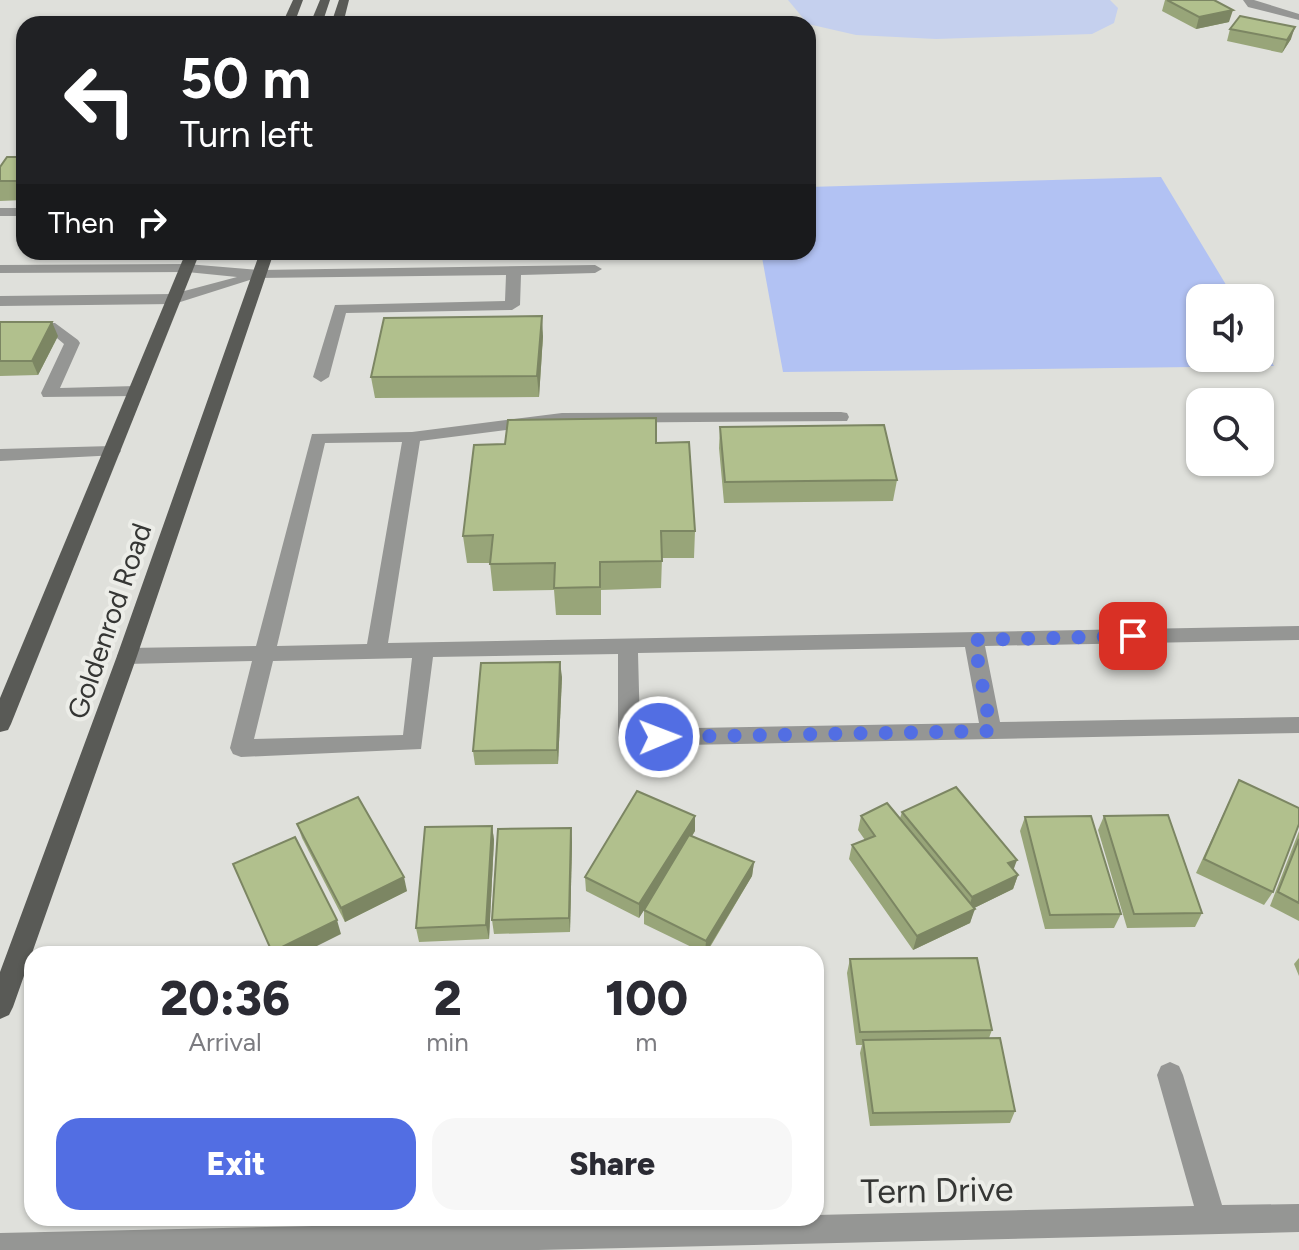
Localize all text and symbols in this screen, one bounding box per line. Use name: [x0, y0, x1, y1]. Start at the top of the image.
text: 50 m: [180, 45, 311, 112]
icon: left: [48, 48, 152, 152]
text: Turn left: [180, 113, 314, 156]
icon: right: [130, 200, 174, 244]
text: Then: [48, 204, 114, 241]
map controls: [1186, 284, 1274, 476]
button: sound: [1186, 284, 1274, 372]
button: search: [1186, 388, 1274, 476]
street label: Goldenrod Road: [60, 519, 158, 723]
pin: [1099, 602, 1167, 670]
icon: arrive: [1111, 614, 1155, 658]
position arrow: [617, 695, 701, 779]
text: 20:36: [160, 969, 290, 1027]
text: 2: [433, 969, 462, 1027]
text: 100: [605, 969, 688, 1027]
text: Arrival: [188, 1026, 262, 1058]
text: min: [426, 1026, 469, 1058]
text: m: [635, 1026, 658, 1058]
button: Exit: [56, 1118, 416, 1210]
button: Share: [432, 1118, 792, 1210]
street label: Tern Drive: [860, 1169, 1014, 1212]

